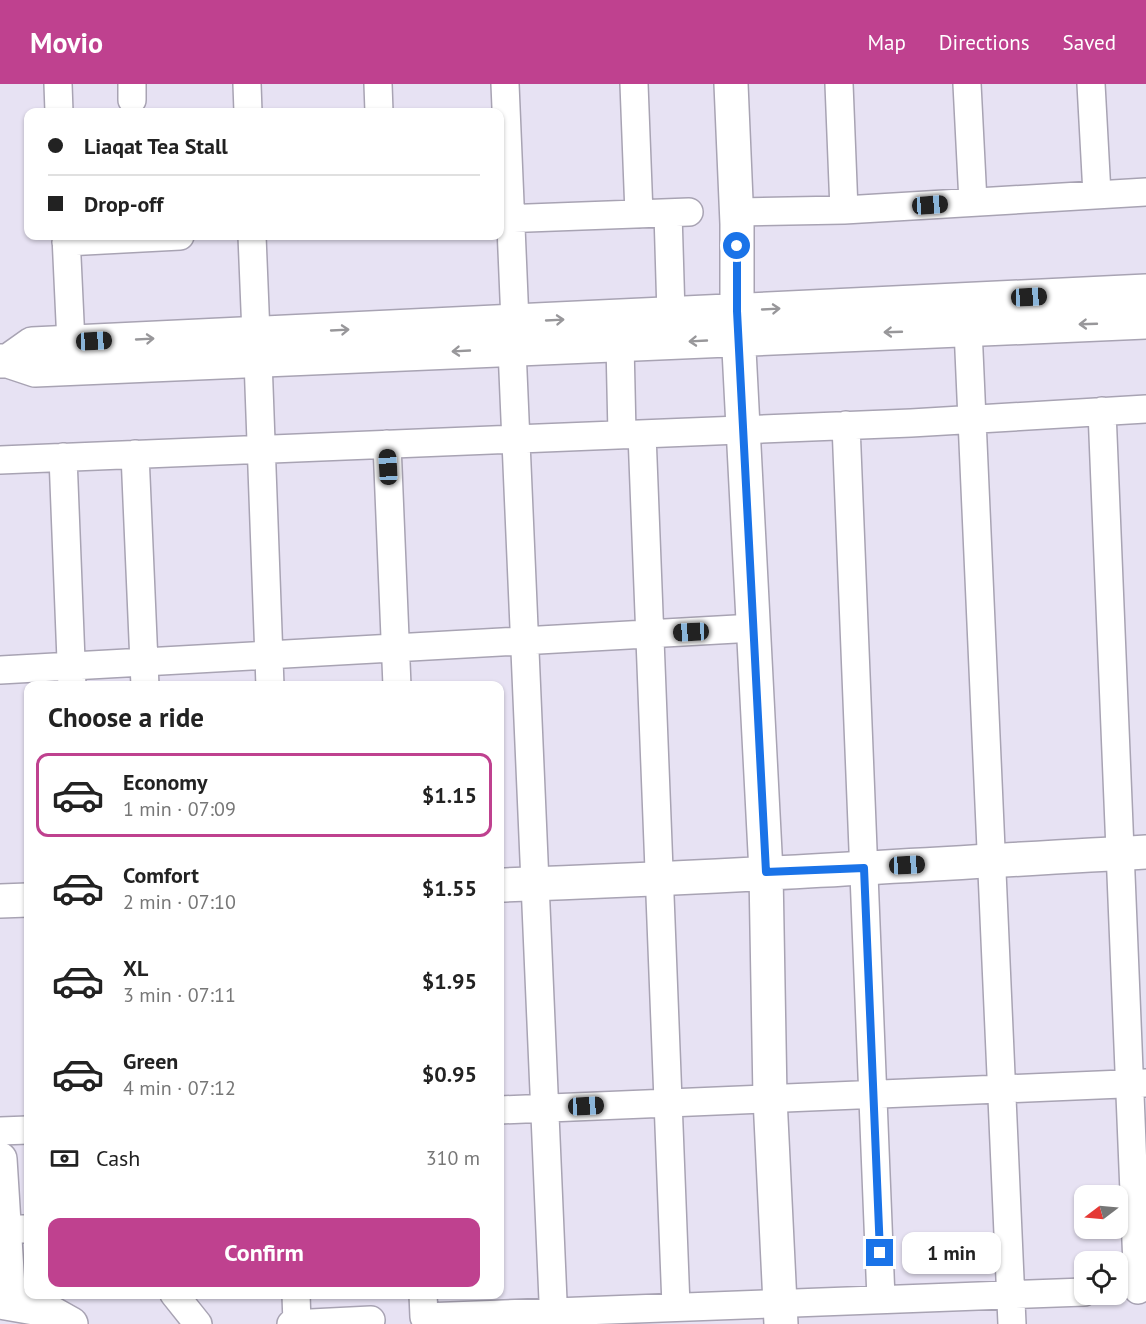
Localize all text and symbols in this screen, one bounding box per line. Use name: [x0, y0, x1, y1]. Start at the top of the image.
text: Movio: [30, 24, 103, 61]
text: Map: [867, 29, 906, 56]
text: Directions: [939, 29, 1030, 56]
text: Saved: [1063, 29, 1116, 56]
text: Liaqat Tea Stall: [84, 132, 228, 160]
text: Drop-off: [84, 190, 163, 218]
car: [911, 195, 949, 215]
route start: [723, 232, 750, 259]
car: [1011, 287, 1047, 307]
one-way arrow: [761, 304, 781, 315]
one-way arrow: [545, 314, 565, 325]
one-way arrow: [1078, 319, 1098, 330]
one-way arrow: [329, 324, 349, 335]
one-way arrow: [883, 327, 903, 338]
car: [76, 331, 112, 351]
one-way arrow: [134, 334, 154, 345]
one-way arrow: [688, 335, 708, 346]
one-way arrow: [452, 346, 472, 357]
car: [378, 449, 398, 485]
car: [673, 622, 709, 642]
text: Choose a ride: [48, 700, 204, 734]
icon: car: [51, 768, 105, 822]
text: Economy: [123, 768, 207, 796]
text: $1.15: [422, 781, 477, 809]
text: 1 min · 07:09: [123, 796, 236, 822]
car: [889, 855, 925, 875]
icon: car: [51, 861, 105, 915]
text: Comfort: [123, 861, 199, 889]
text: $1.55: [422, 874, 477, 902]
text: 2 min · 07:10: [123, 889, 236, 915]
icon: car: [51, 954, 105, 1008]
text: XL: [123, 954, 148, 982]
text: $1.95: [422, 967, 477, 995]
text: 3 min · 07:11: [123, 982, 236, 1008]
icon: car: [51, 1047, 105, 1101]
text: Green: [123, 1047, 178, 1075]
text: $0.95: [422, 1060, 477, 1088]
text: 4 min · 07:12: [123, 1075, 236, 1101]
car: [568, 1096, 604, 1116]
icon: cash: [48, 1142, 81, 1175]
text: Cash: [96, 1144, 140, 1172]
text: 310 m: [426, 1145, 480, 1171]
north arrow: [1074, 1185, 1128, 1239]
map controls: [1074, 1185, 1128, 1305]
button: Confirm: [48, 1218, 480, 1287]
callout: 1 min: [901, 1232, 1000, 1274]
route end: [866, 1239, 893, 1266]
text: 1 min: [927, 1240, 976, 1266]
button: locate: [1074, 1251, 1128, 1305]

